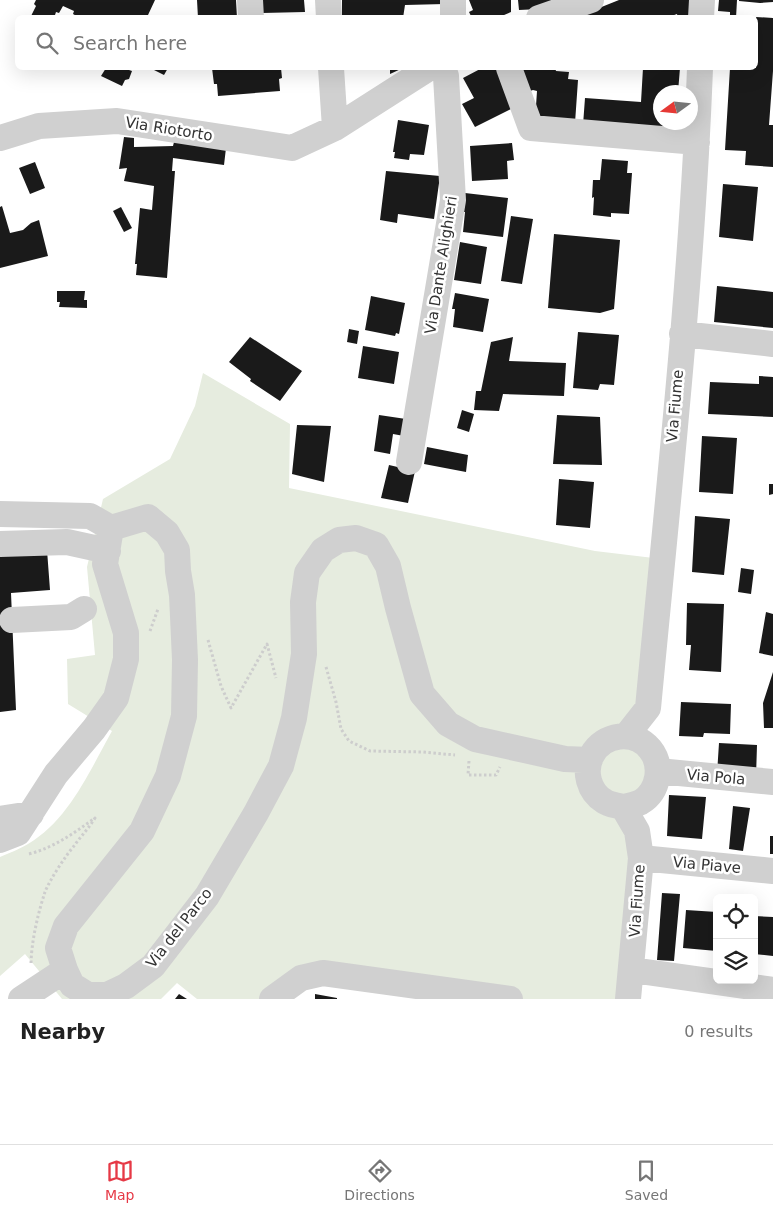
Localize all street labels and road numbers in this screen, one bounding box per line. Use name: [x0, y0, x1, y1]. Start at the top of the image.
street label: Via Riotorto: [124, 113, 214, 145]
street label: Via Dante Alighieri: [421, 195, 461, 335]
street label: Via Fiume: [663, 369, 687, 443]
street label: Via Pola: [686, 765, 746, 789]
street label: Via Piave: [672, 853, 742, 877]
street label: Via Fiume: [625, 864, 649, 938]
street label: Via del Parco: [142, 884, 216, 972]

